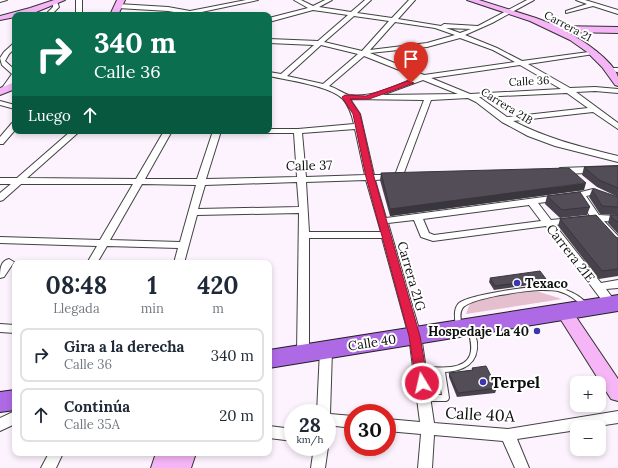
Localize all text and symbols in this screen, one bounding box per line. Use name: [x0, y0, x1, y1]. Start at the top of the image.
street label: Carrera 21: [542, 8, 594, 44]
text: 340 m: [94, 25, 176, 61]
icon: right: [28, 28, 80, 80]
pin: [394, 42, 428, 83]
icon: arrive: [400, 48, 422, 70]
text: Calle 36: [94, 60, 161, 83]
street label: Calle 36: [508, 73, 550, 89]
street label: Carrera 21B: [478, 84, 536, 128]
icon: ahead: [79, 104, 101, 126]
text: Luego: [28, 106, 71, 125]
street label: Calle 37: [286, 157, 332, 174]
street label: Carrera 21E: [543, 221, 599, 286]
street label: Carrera 21G: [394, 240, 430, 313]
text: 08:48: [45, 270, 107, 301]
text: 1: [147, 270, 157, 301]
text: 420: [197, 270, 239, 301]
place label: Texaco: [525, 275, 568, 292]
marker: Texaco: [512, 278, 522, 288]
text: Llegada: [53, 300, 100, 317]
text: min: [141, 300, 164, 317]
text: m: [212, 300, 224, 317]
place label: Hospedaje La 40: [428, 323, 529, 340]
marker: Hospedaje La 40: [532, 326, 542, 336]
street label: Calle 40: [347, 330, 397, 355]
text: Gira a la derecha: [64, 337, 184, 356]
icon: right: [30, 344, 52, 366]
text: 340 m: [211, 346, 254, 365]
text: Calle 36: [64, 356, 112, 373]
position arrow: [401, 362, 443, 404]
place label: Terpel: [491, 372, 540, 392]
map controls: [570, 376, 606, 456]
button: +: [570, 376, 606, 412]
marker: Terpel: [478, 377, 488, 387]
text: Continúa: [64, 397, 130, 416]
street label: Calle 40A: [445, 402, 516, 426]
icon: ahead: [30, 404, 52, 426]
speed limit sign: 30: [344, 404, 396, 456]
text: 20 m: [219, 406, 254, 425]
text: 28: [299, 412, 321, 437]
text: Calle 35A: [64, 416, 120, 433]
button: −: [570, 420, 606, 456]
text: km/h: [296, 433, 324, 446]

